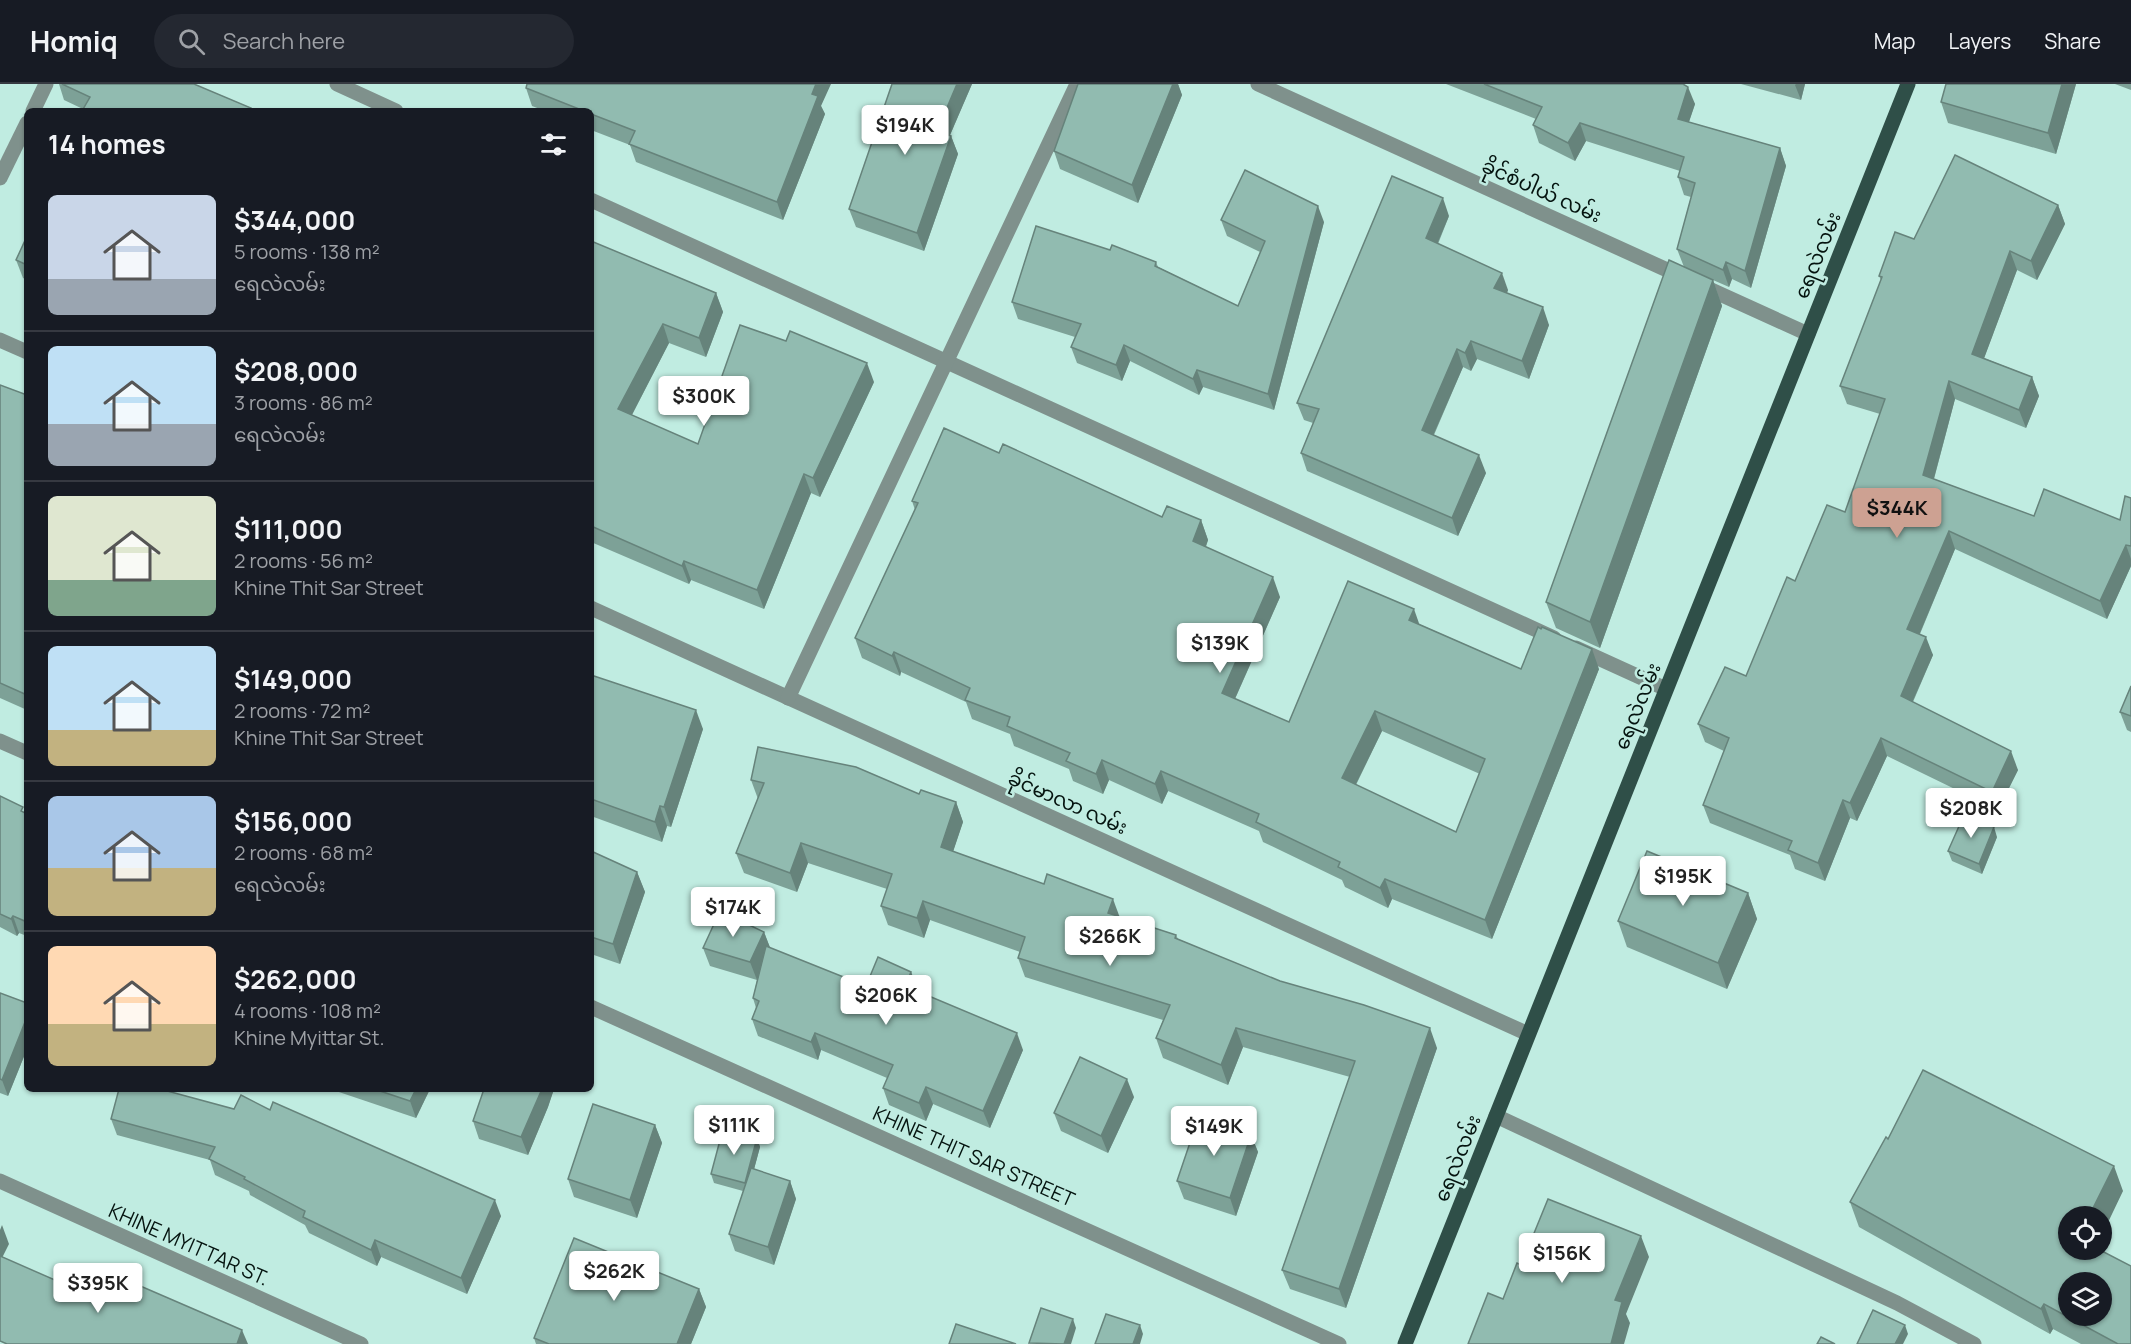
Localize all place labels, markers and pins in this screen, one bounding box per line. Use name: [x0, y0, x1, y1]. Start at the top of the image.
pin: $194K: [863, 105, 947, 156]
pin: $300K: [662, 376, 746, 427]
pin: $344K: [1855, 488, 1939, 539]
pin: $139K: [1178, 623, 1262, 674]
pin: $208K: [1929, 788, 2013, 839]
pin: $195K: [1641, 856, 1725, 907]
pin: $174K: [691, 887, 775, 938]
pin: $266K: [1068, 916, 1152, 967]
pin: $206K: [844, 975, 928, 1026]
pin: $111K: [692, 1105, 776, 1156]
pin: $149K: [1172, 1106, 1256, 1157]
pin: $156K: [1520, 1233, 1604, 1284]
pin: $262K: [572, 1251, 656, 1302]
pin: $395K: [56, 1263, 140, 1314]

